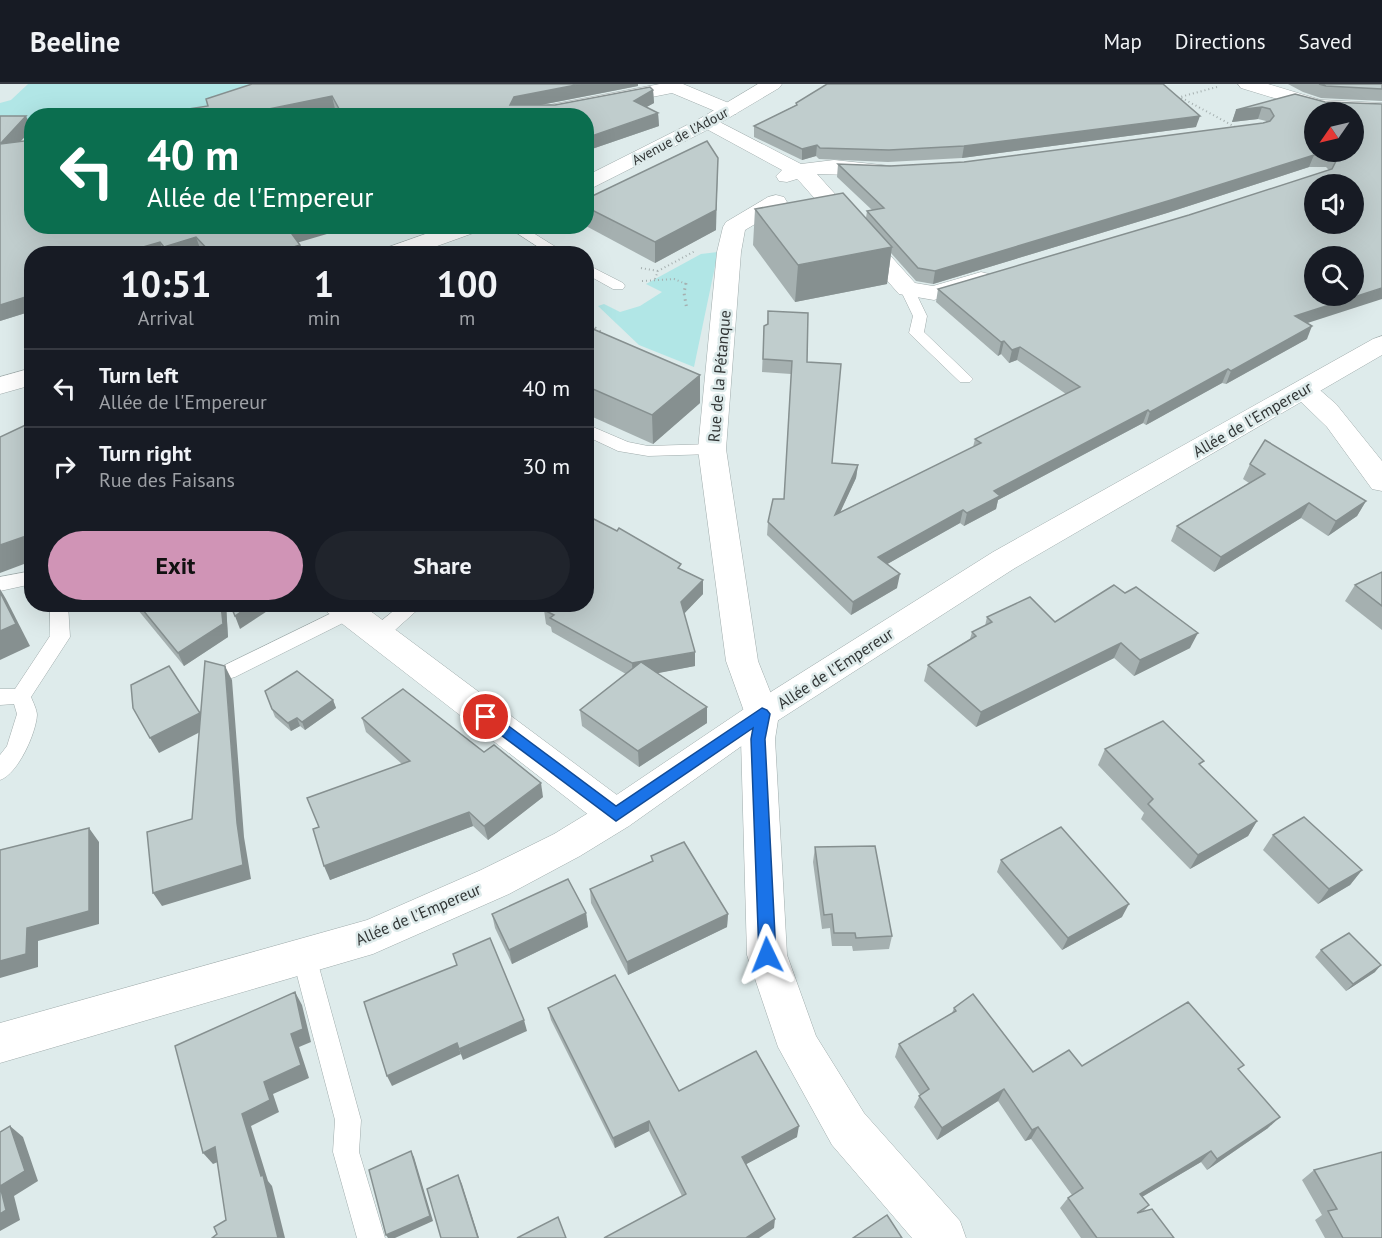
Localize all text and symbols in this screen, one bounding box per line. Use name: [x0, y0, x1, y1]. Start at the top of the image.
text: Beeline: [30, 23, 120, 60]
text: Map: [1103, 28, 1142, 55]
text: Directions: [1175, 28, 1266, 55]
text: Saved: [1299, 28, 1352, 55]
north arrow: [1304, 102, 1364, 162]
map controls: [1304, 102, 1364, 306]
street label: Avenue de l'Adour: [629, 103, 732, 169]
text: 40 m: [147, 127, 239, 182]
icon: left: [48, 132, 126, 210]
button: sound: [1304, 174, 1364, 234]
text: Allée de l'Empereur: [147, 180, 373, 214]
button: search: [1304, 246, 1364, 306]
text: 10:51: [120, 260, 212, 307]
text: 1: [314, 260, 334, 307]
text: 100: [437, 260, 498, 307]
text: Arrival: [138, 305, 194, 331]
text: min: [308, 305, 340, 331]
text: m: [459, 305, 475, 331]
street label: Rue de la Pétanque: [703, 309, 735, 443]
text: Turn left: [99, 361, 179, 389]
icon: left: [48, 372, 81, 405]
text: 40 m: [522, 374, 570, 402]
street label: Allée de l'Empereur: [1189, 377, 1316, 461]
text: Allée de l'Empereur: [99, 389, 267, 415]
text: Turn right: [99, 439, 191, 467]
icon: right: [48, 450, 81, 483]
text: 30 m: [522, 452, 570, 480]
text: Rue des Faisans: [99, 467, 235, 493]
button: Exit: [48, 531, 303, 600]
button: Share: [315, 531, 570, 600]
street label: Allée de l'Empereur: [773, 623, 897, 713]
pin: [460, 691, 511, 742]
icon: arrive: [469, 700, 502, 733]
street label: Allée de l'Empereur: [352, 878, 484, 949]
position arrow: [735, 923, 799, 987]

